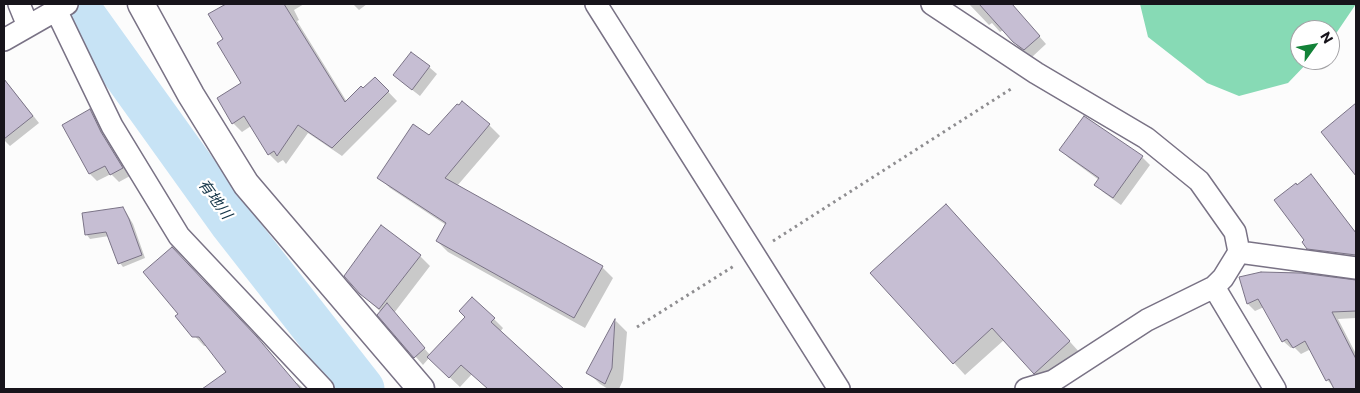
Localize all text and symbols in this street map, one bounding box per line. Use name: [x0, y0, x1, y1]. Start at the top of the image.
north arrow: [1290, 20, 1340, 70]
text: N: [1317, 28, 1337, 46]
water label: 有地川: [194, 176, 236, 222]

